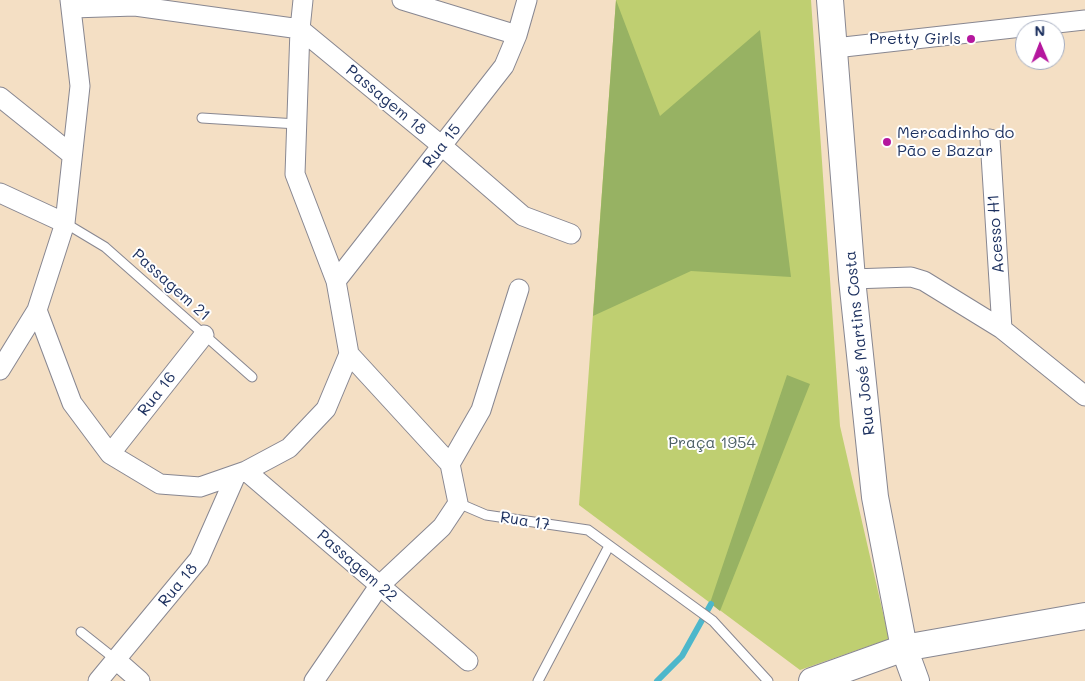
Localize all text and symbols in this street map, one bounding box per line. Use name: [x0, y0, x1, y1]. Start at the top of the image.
north arrow: [1015, 20, 1065, 70]
text: N: [1034, 21, 1045, 40]
place label: Pretty Girls: [869, 29, 961, 49]
marker: Pretty Girls: [965, 33, 977, 45]
street label: Passagem 18: [342, 61, 430, 139]
street label: Rua 15: [419, 120, 465, 172]
place label: Mercadinho do Pão e Bazar: [897, 123, 1014, 161]
marker: Mercadinho do Pão e Bazar: [881, 136, 893, 148]
street label: Acesso H1: [984, 194, 1008, 274]
street label: Passagem 21: [128, 245, 214, 325]
street label: Rua José Martins Costa: [841, 250, 879, 436]
street label: Rua 16: [134, 368, 180, 420]
park label: Praça 1954: [668, 433, 756, 453]
street label: Rua 17: [499, 508, 551, 534]
street label: Passagem 22: [313, 526, 401, 606]
street label: Rua 18: [154, 559, 202, 611]

